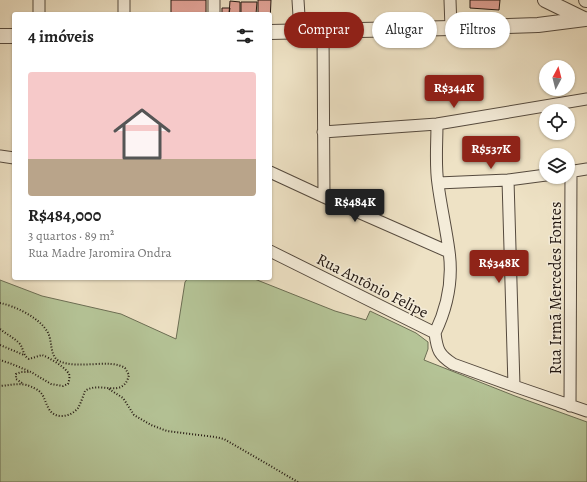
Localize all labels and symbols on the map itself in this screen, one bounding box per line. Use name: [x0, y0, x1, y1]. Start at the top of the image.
north arrow: [539, 60, 575, 96]
pin: R$344K: [421, 75, 487, 109]
pin: R$537K: [458, 136, 524, 170]
pin: R$484K: [322, 189, 388, 223]
street label: Rua Irmã Mercedes Fontes: [545, 202, 567, 374]
street label: Rua Antônio Felipe: [313, 248, 432, 324]
pin: R$348K: [466, 250, 532, 284]

